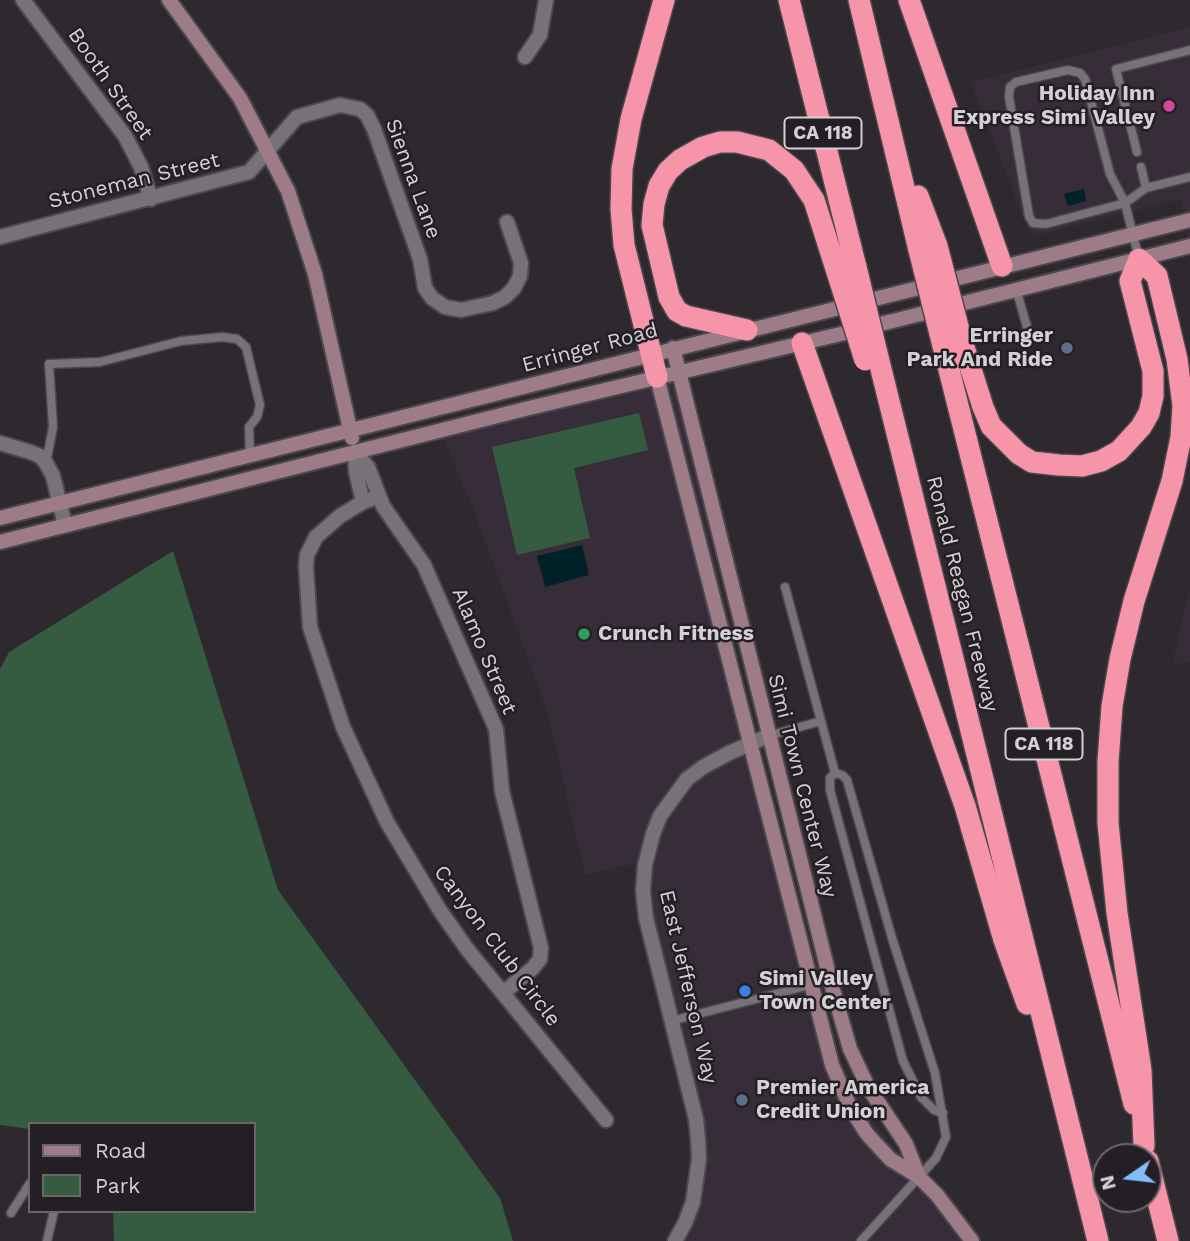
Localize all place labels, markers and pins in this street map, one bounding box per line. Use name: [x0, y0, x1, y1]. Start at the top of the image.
place label: Holiday Inn Express Simi Valley: [953, 81, 1155, 131]
marker: Holiday Inn Express Simi Valley: [1161, 98, 1177, 114]
place label: Erringer Park And Ride: [906, 323, 1053, 373]
marker: Erringer Park And Ride: [1059, 340, 1075, 356]
place label: Crunch Fitness: [598, 621, 754, 647]
marker: Crunch Fitness: [576, 626, 592, 642]
place label: Simi Valley Town Center: [759, 966, 891, 1016]
marker: Simi Valley Town Center: [737, 983, 753, 999]
place label: Premier America Credit Union: [756, 1075, 929, 1125]
marker: Premier America Credit Union: [734, 1092, 750, 1108]

